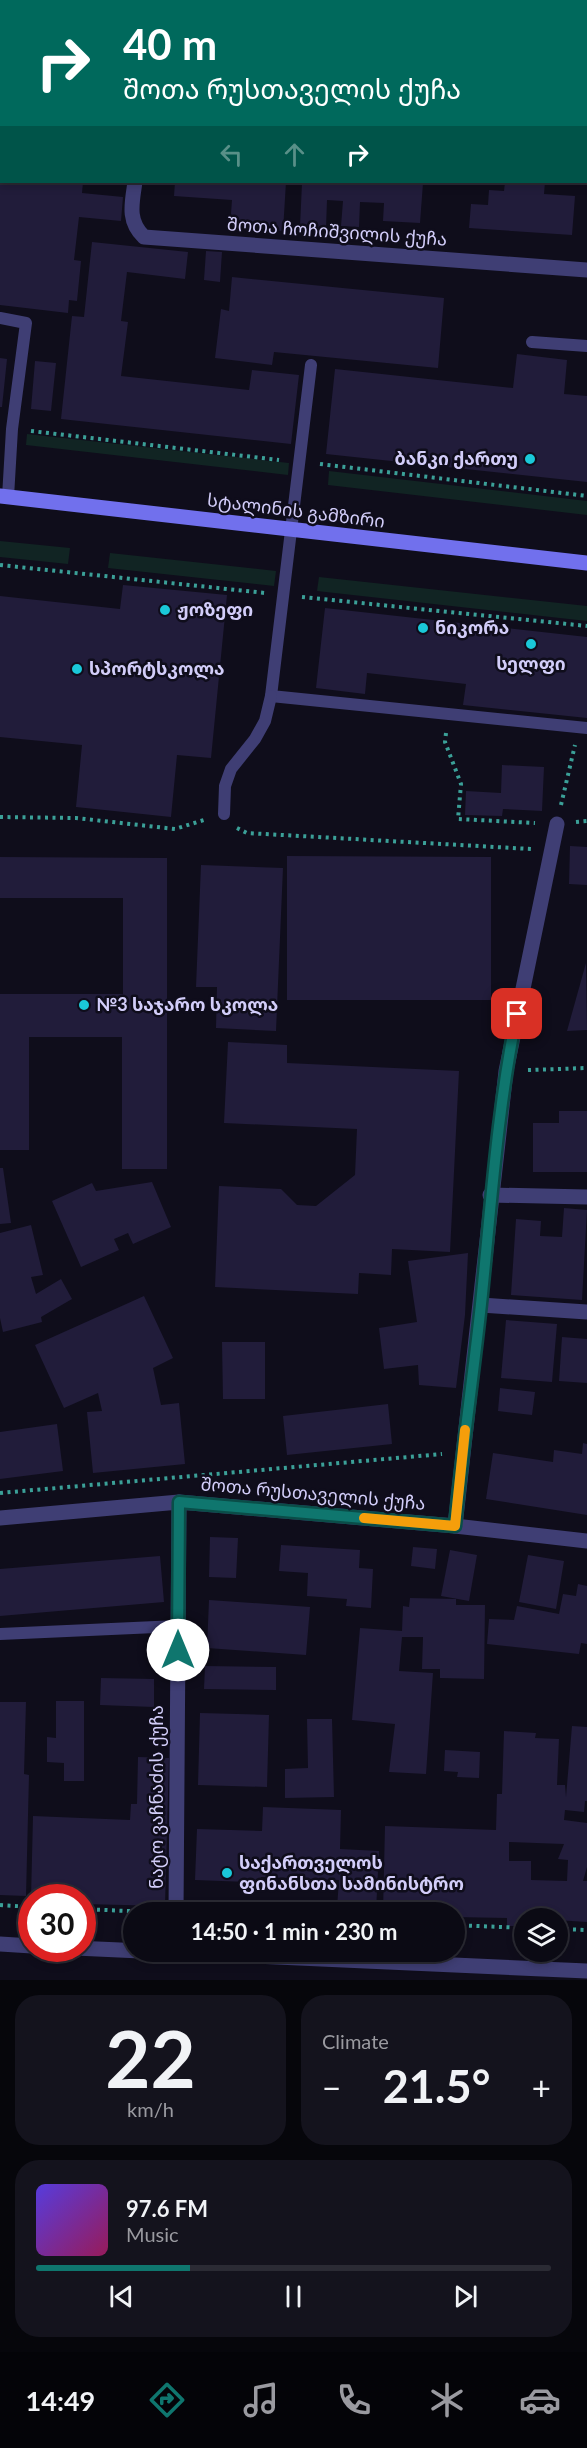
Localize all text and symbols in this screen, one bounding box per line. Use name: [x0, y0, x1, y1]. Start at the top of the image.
text: 40 m: [123, 19, 217, 69]
icon: right: [24, 24, 102, 102]
text: შოთა რუსთაველის ქუჩა: [123, 72, 461, 105]
icon: left: [215, 138, 248, 171]
icon: ahead: [278, 138, 311, 171]
icon: right: [341, 138, 374, 171]
street label: შოთა ჩოჩიშვილის ქუჩა: [226, 212, 448, 251]
place label: ბანკი ქართუ: [394, 447, 518, 469]
marker: ბანკი ქართუ: [523, 452, 537, 466]
street label: სტალინის გამზირი: [206, 488, 386, 533]
place label: ჟოზეფი: [177, 598, 253, 620]
marker: ჟოზეფი: [158, 603, 172, 617]
place label: ნიკორა: [435, 616, 509, 638]
marker: ნიკორა: [416, 621, 430, 635]
marker: სელფი: [524, 637, 538, 651]
place label: სელფი: [496, 652, 566, 675]
place label: სპორტსკოლა: [89, 657, 225, 680]
marker: სპორტსკოლა: [70, 662, 84, 676]
pin: [491, 988, 542, 1039]
place label: №3 საჯარო სკოლა: [96, 993, 278, 1016]
icon: arrive: [500, 997, 533, 1030]
marker: №3 საჯარო სკოლა: [77, 998, 91, 1012]
street label: შოთა რუსთაველის ქუჩა: [200, 1472, 426, 1515]
position arrow: [146, 1618, 210, 1682]
street label: ნატო ვაჩნაძის ქუჩა: [145, 1705, 168, 1889]
place label: საქართველოს ფინანსთა სამინისტრო: [239, 1851, 464, 1894]
marker: საქართველოს ფინანსთა სამინისტრო: [220, 1866, 234, 1880]
speed limit sign: 30: [18, 1884, 96, 1962]
map controls: [514, 1908, 568, 1962]
button: layers: [514, 1908, 568, 1962]
text: 14:50 · 1 min · 230 m: [191, 1918, 397, 1945]
text: 22: [105, 2011, 196, 2105]
text: Climate: [322, 2029, 389, 2053]
text: 21.5°: [383, 2059, 490, 2113]
text: −: [322, 2067, 341, 2107]
text: +: [532, 2067, 551, 2107]
text: km/h: [127, 2097, 174, 2121]
text: 97.6 FM: [126, 2195, 208, 2222]
text: Music: [126, 2222, 179, 2246]
icon: previous: [105, 2280, 138, 2313]
icon: pause: [277, 2280, 310, 2313]
icon: next: [449, 2280, 482, 2313]
icon: directions: [146, 2379, 188, 2421]
icon: music: [240, 2379, 282, 2421]
icon: phone: [333, 2379, 375, 2421]
icon: climate: [426, 2379, 468, 2421]
icon: car: [519, 2379, 561, 2421]
text: 14:49: [26, 2384, 95, 2417]

